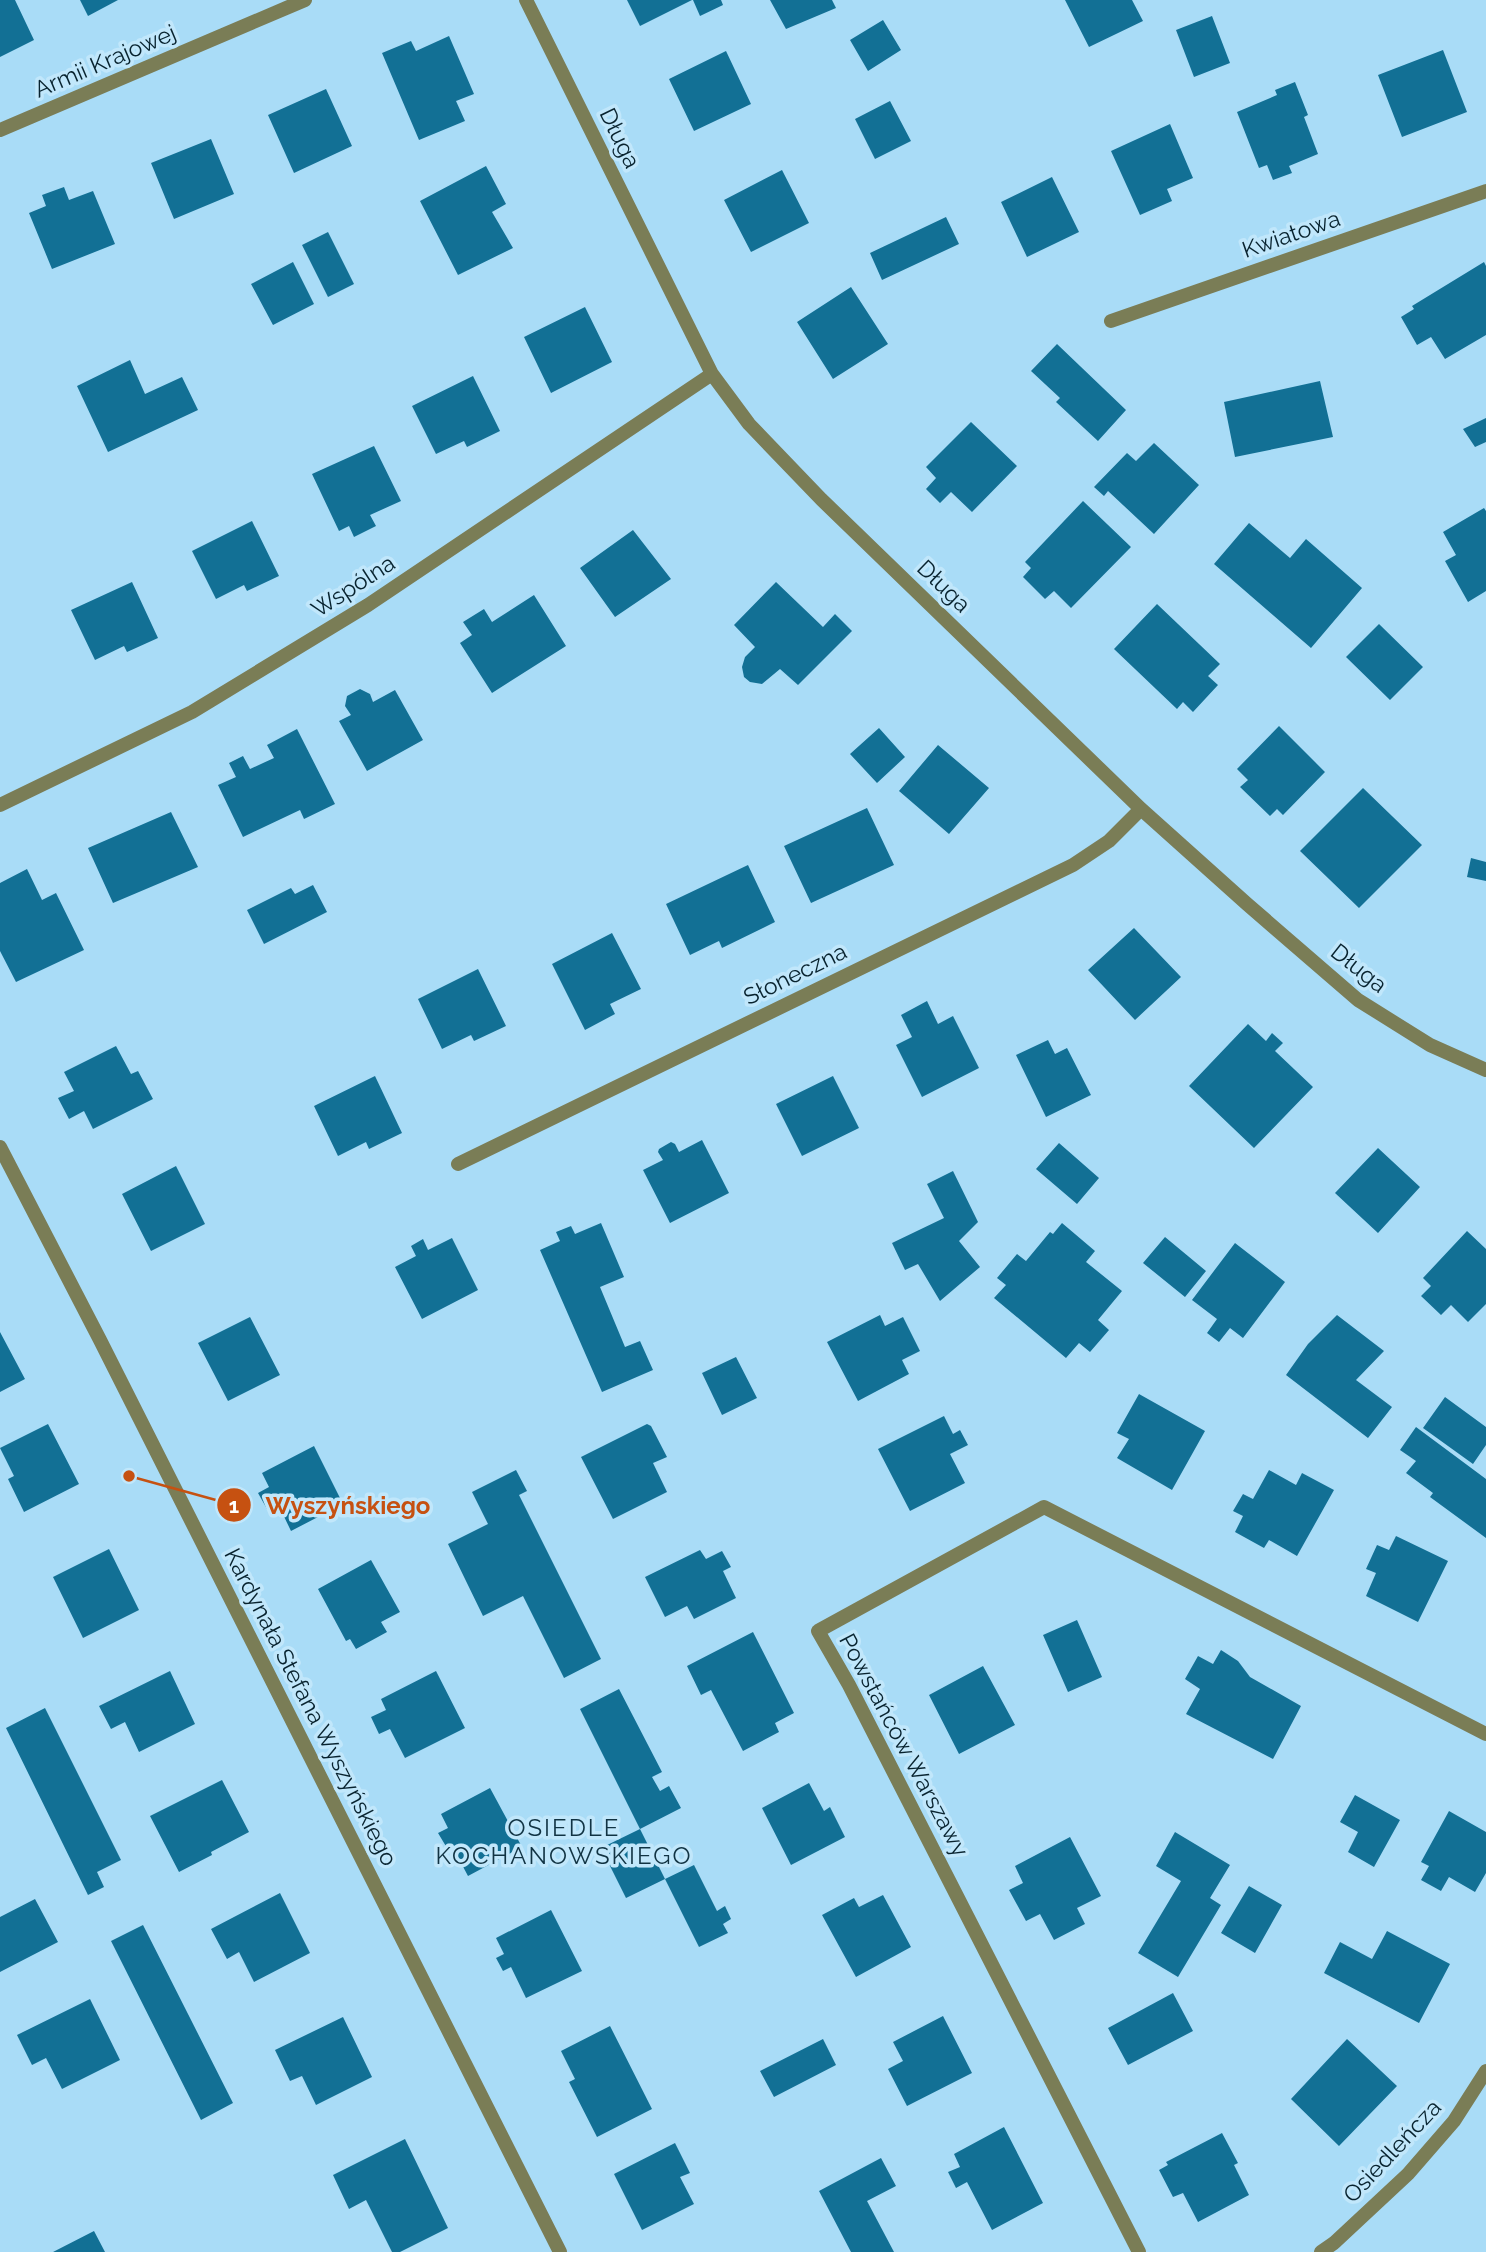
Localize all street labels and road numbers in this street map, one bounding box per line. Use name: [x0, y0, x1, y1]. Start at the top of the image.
street label: Armii Krajowej: [30, 19, 180, 103]
street label: Długa: [594, 103, 647, 172]
street label: Kwiatowa: [1238, 204, 1343, 263]
street label: Wspólna: [306, 549, 399, 623]
street label: Długa: [912, 554, 977, 617]
street label: Słoneczna: [739, 937, 851, 1010]
street label: Długa: [1326, 937, 1393, 998]
street label: Kardynała Stefana Wyszyńskiego: [219, 1544, 404, 1870]
street label: Powstańców Warszawy: [834, 1629, 975, 1861]
street label: Osiedleńcza: [1337, 2094, 1446, 2208]

